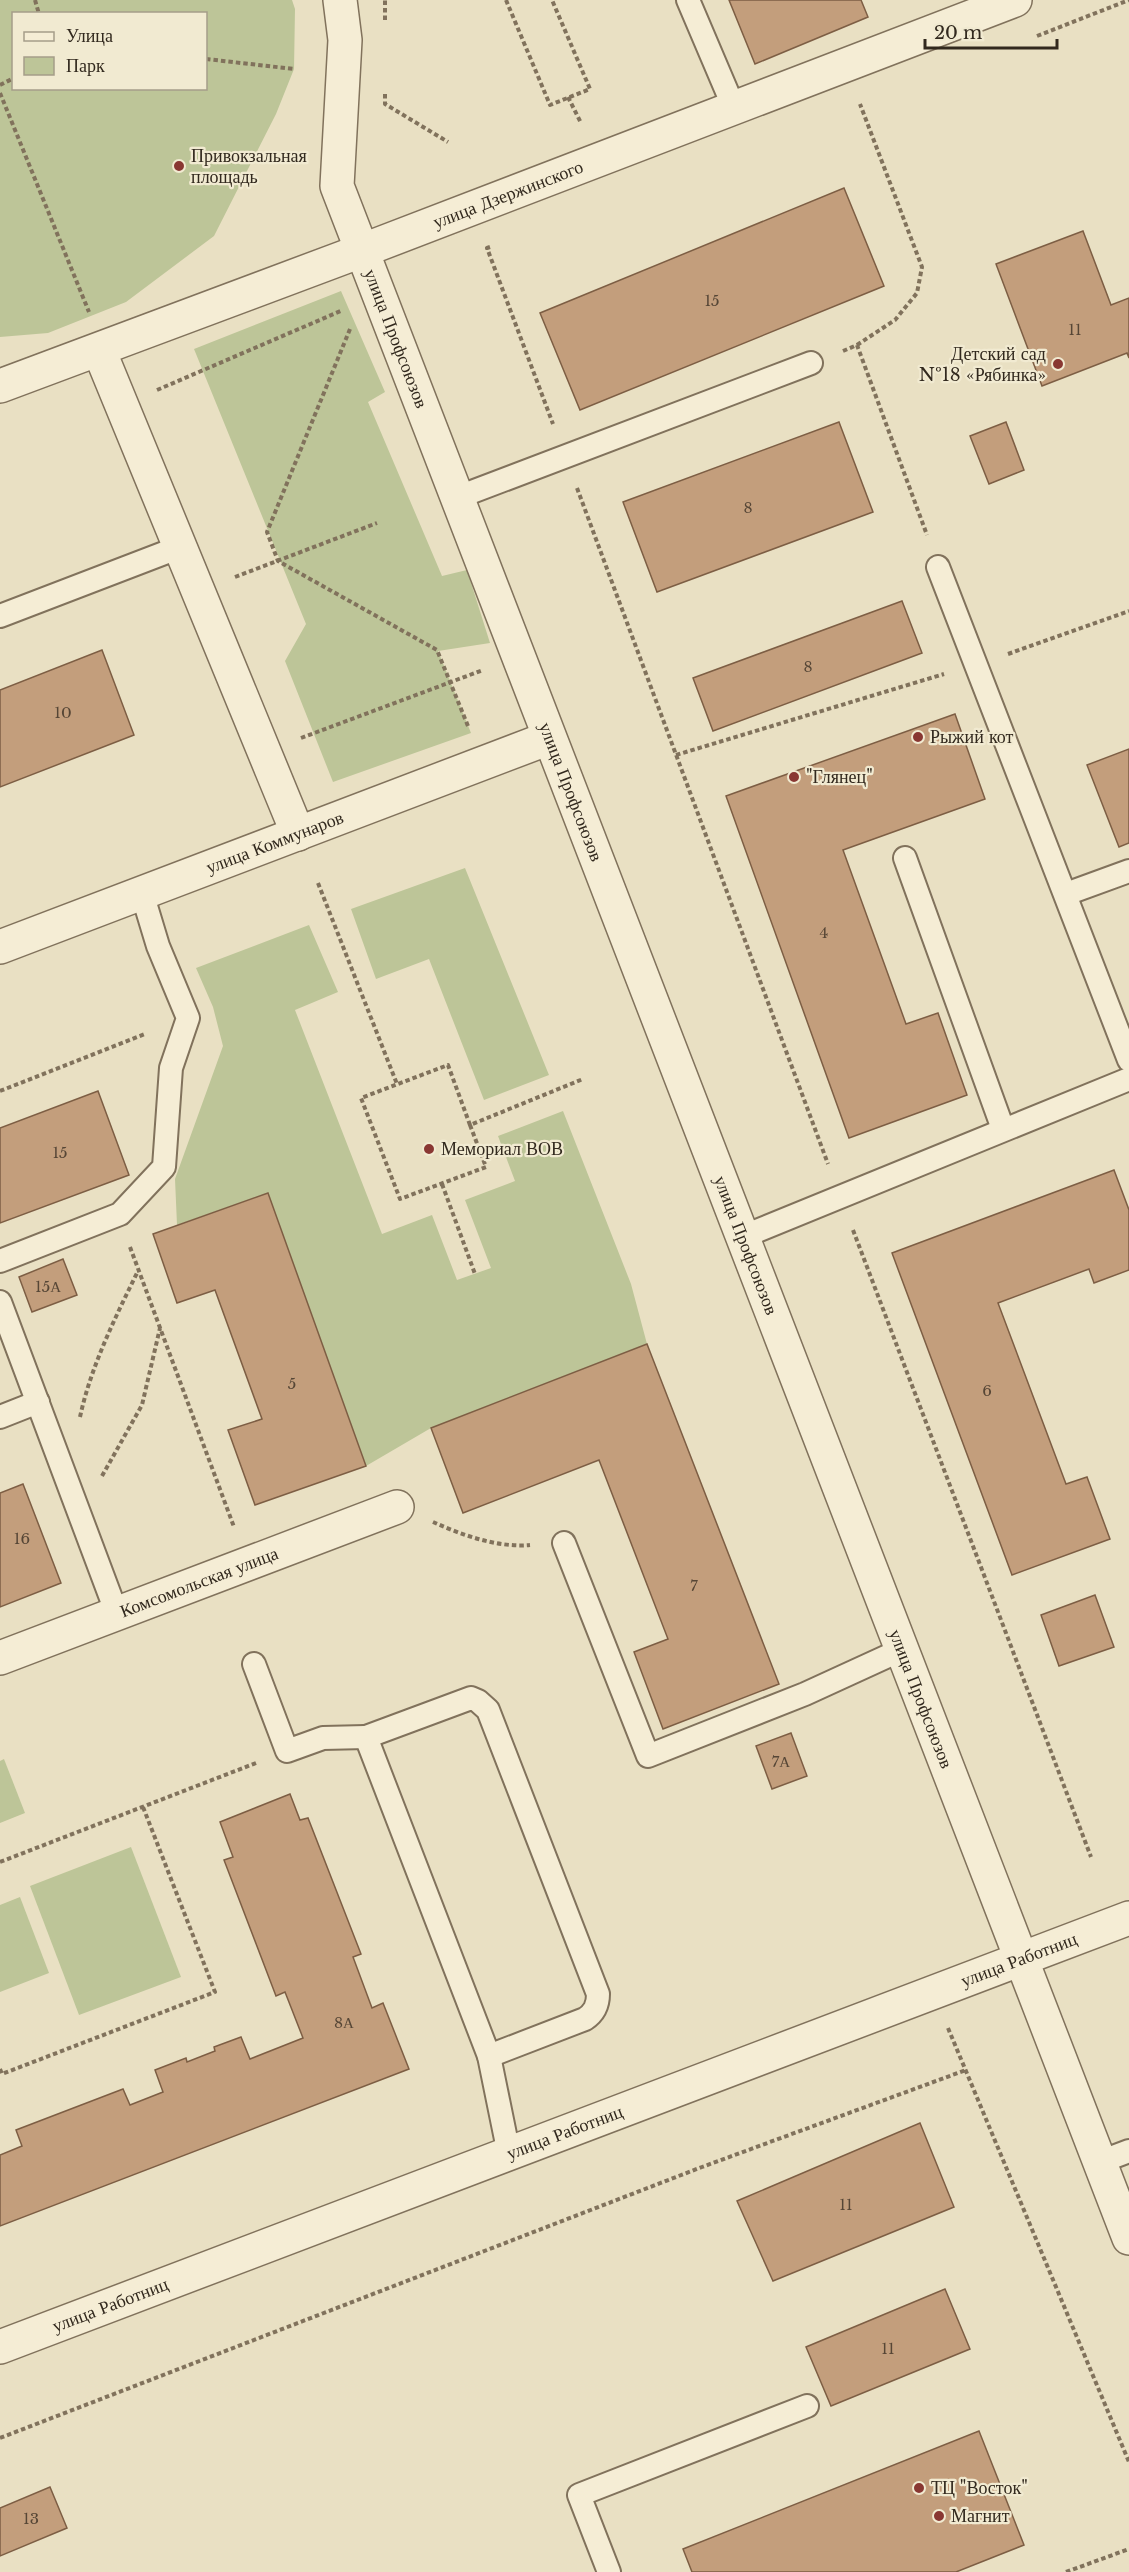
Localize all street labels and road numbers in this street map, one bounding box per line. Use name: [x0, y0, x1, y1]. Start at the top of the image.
street label: улица Дзержинского: [430, 156, 586, 233]
street label: улица Профсоюзов: [359, 266, 433, 411]
street label: улица Профсоюзов: [534, 719, 608, 865]
street label: улица Коммунаров: [203, 806, 347, 879]
street label: улица Профсоюзов: [709, 1173, 783, 1318]
street label: Комсомольская улица: [117, 1542, 281, 1622]
street label: улица Профсоюзов: [884, 1626, 958, 1771]
street label: улица Работниц: [958, 1928, 1080, 1992]
street label: улица Работниц: [503, 2100, 626, 2164]
street label: улица Работниц: [49, 2273, 172, 2337]

